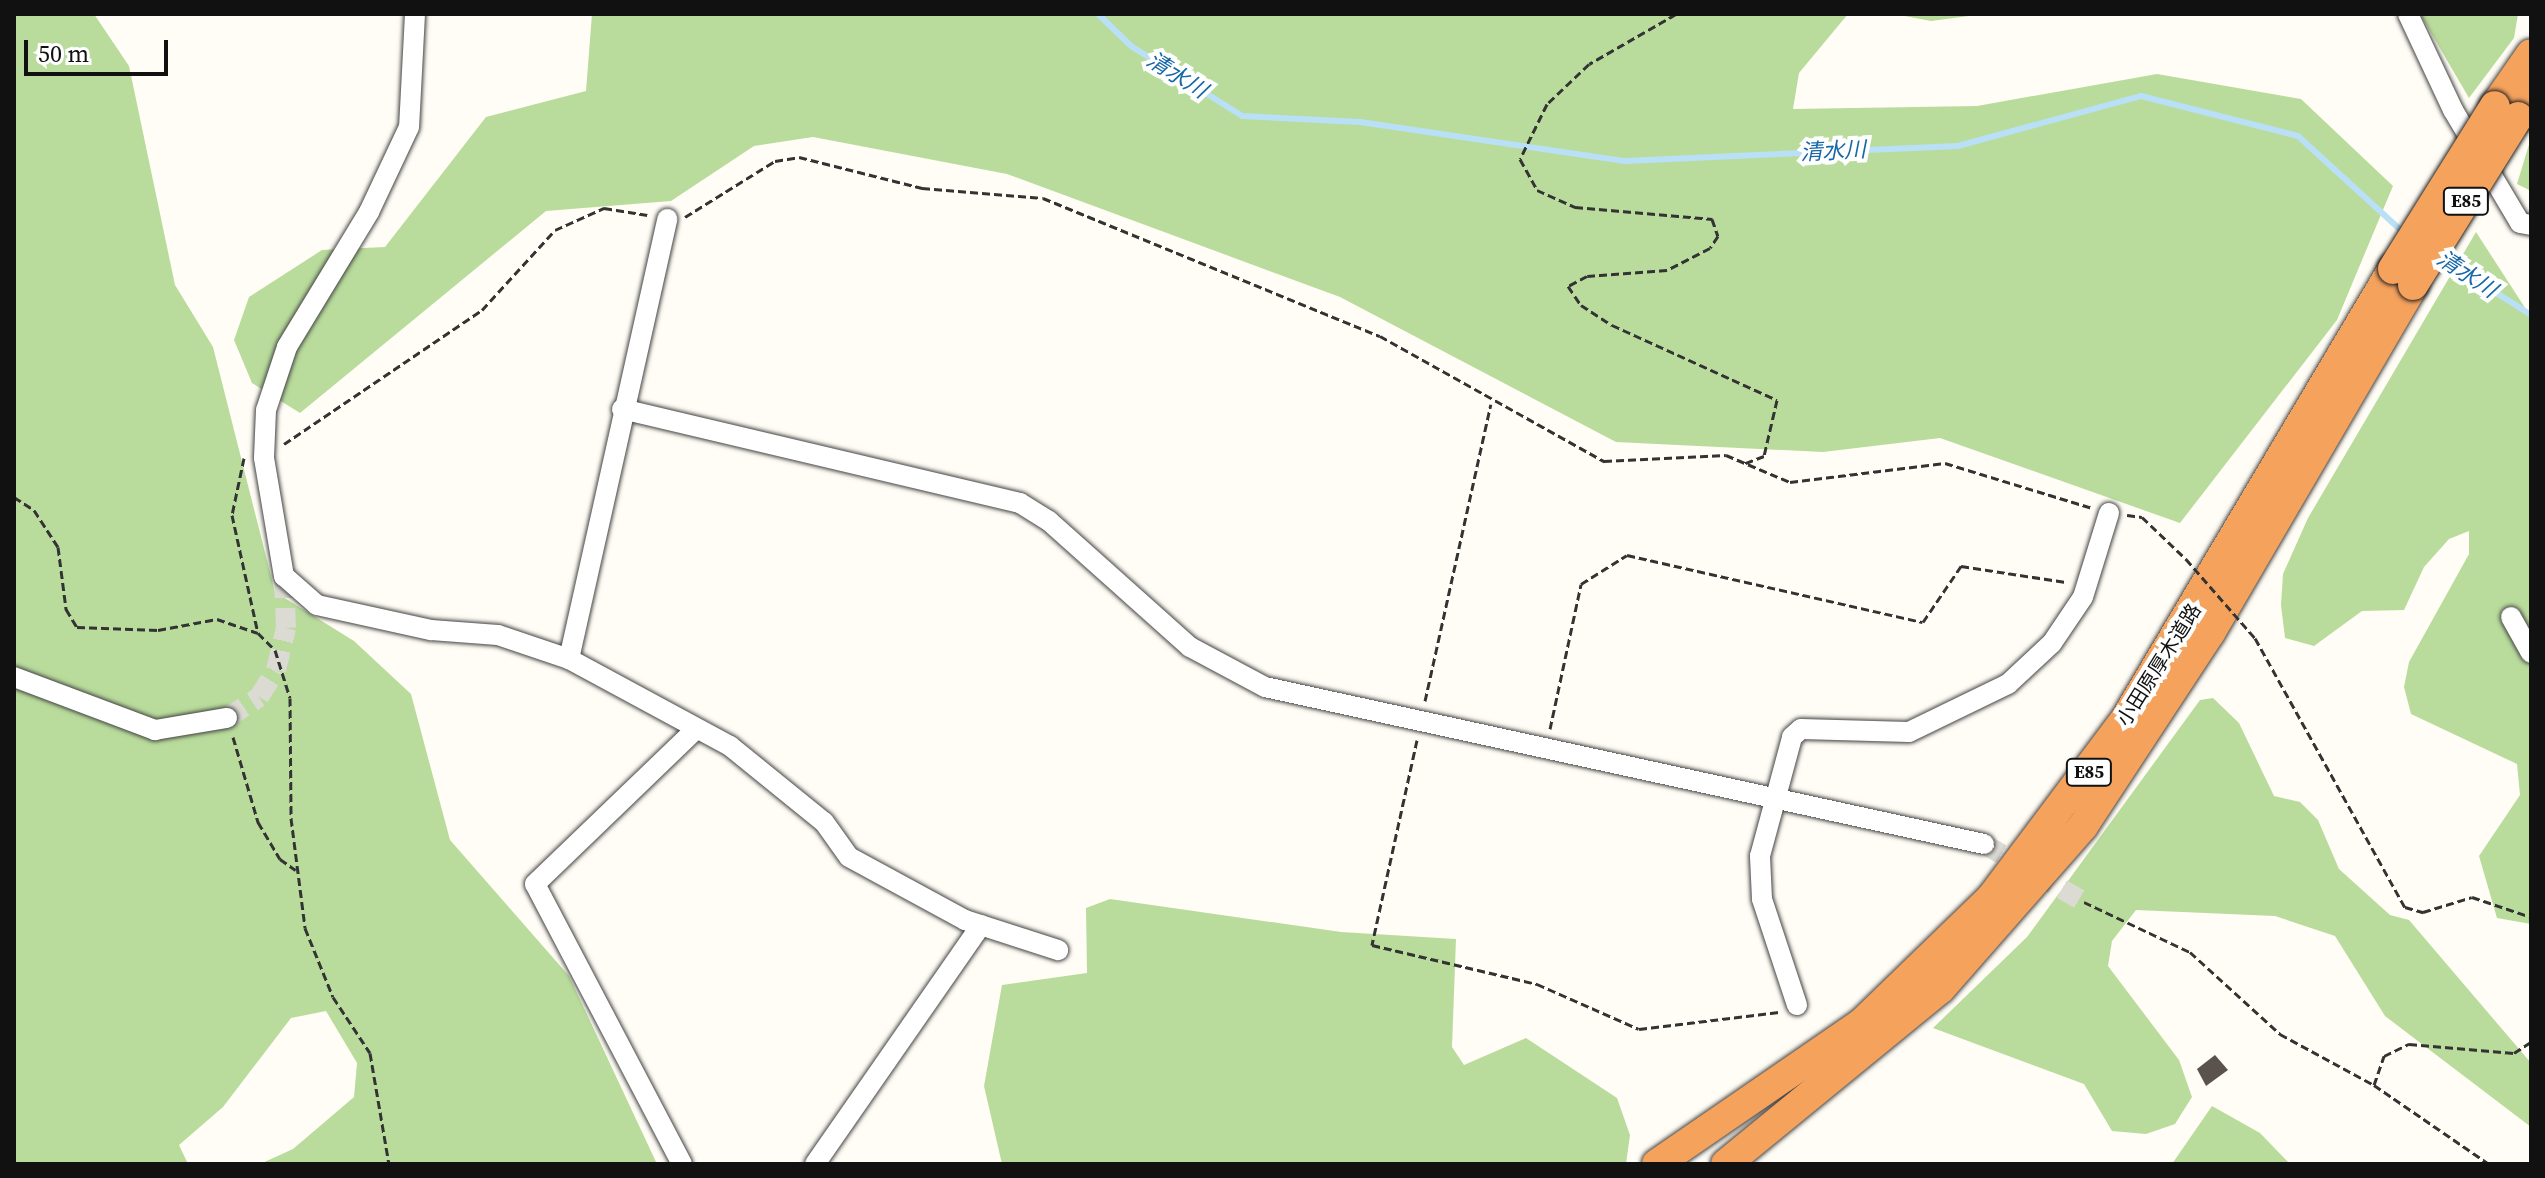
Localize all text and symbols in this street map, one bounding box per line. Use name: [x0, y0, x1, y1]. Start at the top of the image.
scale bar: [28, 24, 172, 74]
text: 50 m: [38, 37, 89, 70]
water label: 清水川: [1142, 46, 1212, 104]
water label: 清水川: [1799, 136, 1867, 166]
road number: E85: [2442, 187, 2490, 215]
water label: 清水川: [2432, 245, 2502, 303]
street label: 小田原厚木道路: [2112, 599, 2206, 731]
road number: E85: [2065, 758, 2113, 786]

